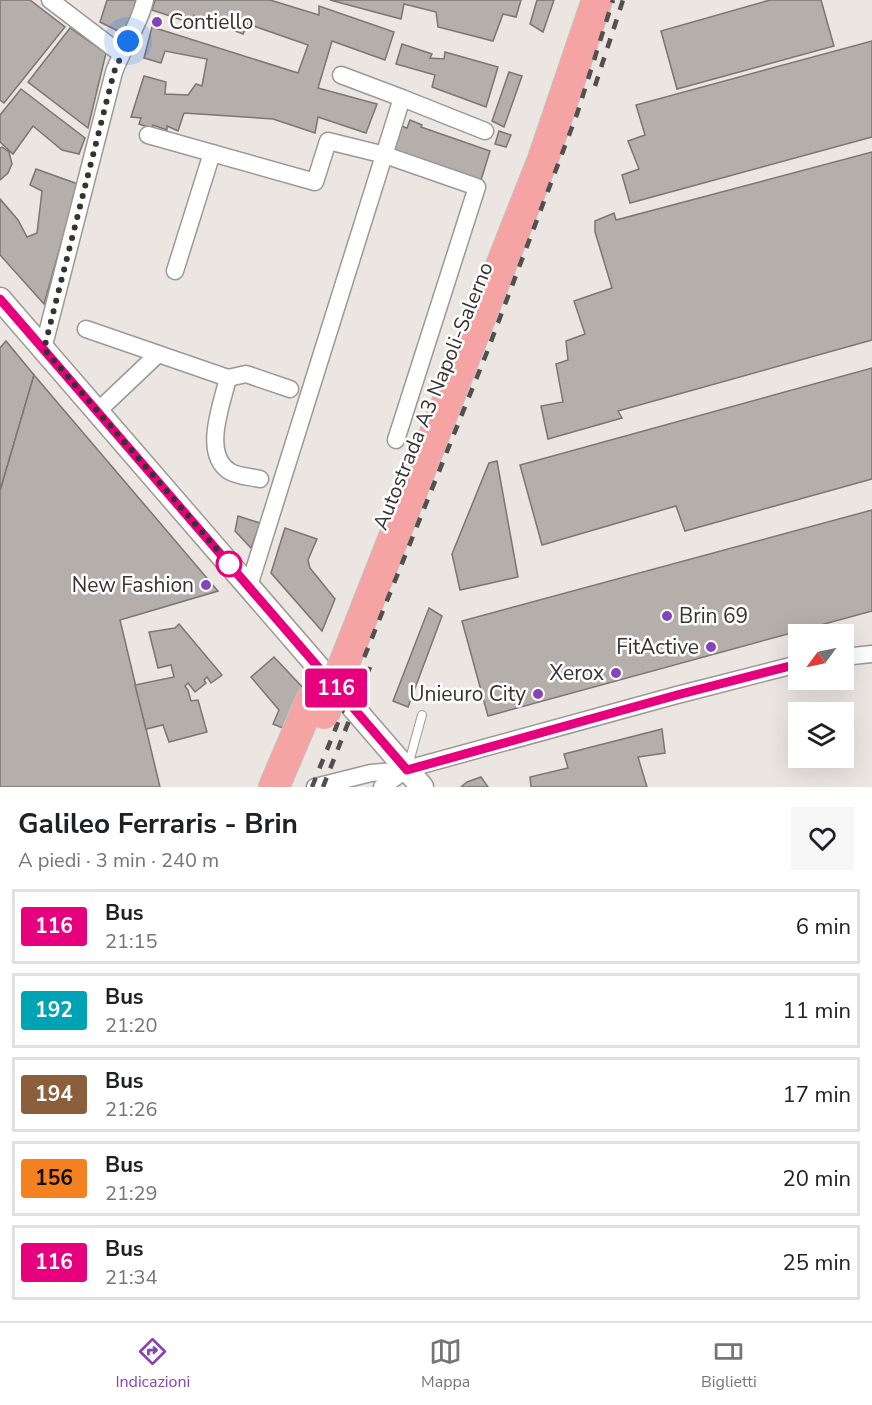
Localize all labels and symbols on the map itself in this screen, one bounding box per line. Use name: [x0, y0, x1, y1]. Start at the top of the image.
place label: Contiello: [169, 8, 253, 36]
marker: Contiello: [150, 15, 164, 29]
your location: [113, 26, 143, 56]
street label: Autostrada A3 Napoli-Salerno: [366, 258, 500, 534]
unlabelled marker: [216, 551, 242, 577]
place label: New Fashion: [72, 571, 194, 599]
marker: New Fashion: [199, 578, 213, 592]
place label: Brin 69: [679, 602, 748, 630]
marker: Brin 69: [660, 609, 674, 623]
north arrow: [788, 624, 854, 690]
place label: FitActive: [616, 633, 699, 661]
marker: FitActive: [704, 640, 718, 654]
place label: Xerox: [549, 659, 604, 687]
marker: Xerox: [609, 666, 623, 680]
line badge: 116: [302, 668, 370, 708]
place label: Unieuro City: [409, 680, 526, 708]
marker: Unieuro City: [531, 687, 545, 701]

